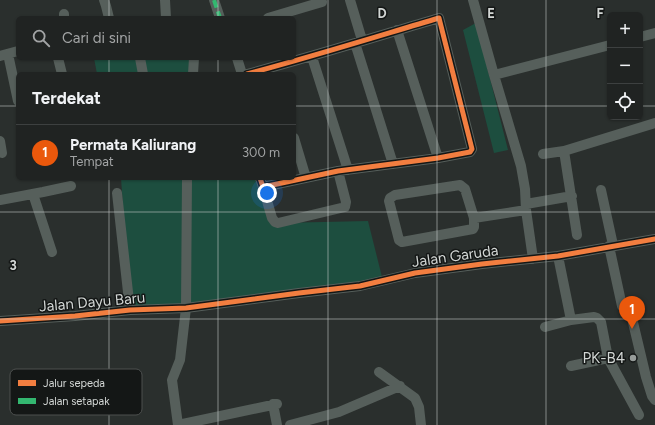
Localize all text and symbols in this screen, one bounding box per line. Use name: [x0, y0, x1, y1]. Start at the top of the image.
text: D: [377, 6, 387, 21]
text: E: [487, 6, 495, 21]
text: F: [596, 6, 604, 21]
map controls: [607, 12, 643, 120]
button: +: [607, 12, 643, 48]
search box: [16, 16, 296, 60]
icon: search: [30, 27, 52, 49]
text: Cari di sini: [62, 29, 131, 47]
button: −: [607, 48, 643, 84]
button: locate: [607, 84, 643, 120]
text: Terdekat: [32, 88, 101, 108]
text: Permata Kaliurang: [70, 136, 196, 154]
text: 1: [42, 145, 48, 160]
text: 300 m: [242, 145, 280, 160]
text: Tempat: [70, 154, 114, 169]
your location: [257, 183, 277, 203]
street label: Jalan Garuda: [411, 241, 499, 271]
text: 3: [9, 258, 17, 273]
street label: Jalan Dayu Baru: [38, 288, 146, 316]
pin: 1: [619, 296, 645, 329]
place label: PK-B4: [582, 349, 625, 367]
marker: PK-B4: [628, 353, 638, 363]
legend: [10, 369, 142, 415]
text: Jalur sepeda: [43, 377, 105, 390]
text: Jalan setapak: [43, 395, 110, 408]

